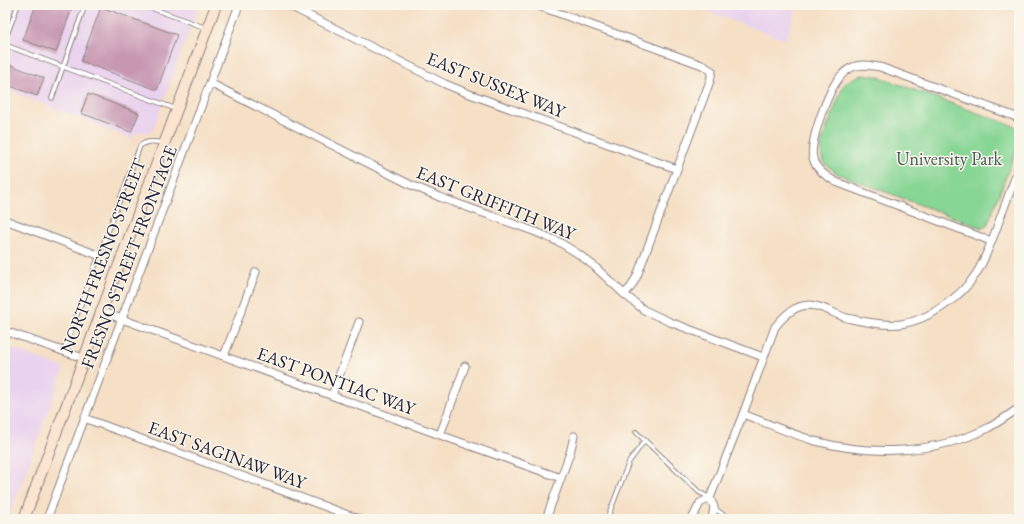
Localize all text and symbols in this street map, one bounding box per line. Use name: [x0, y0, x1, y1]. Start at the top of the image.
street label: EAST SUSSEX WAY: [424, 46, 570, 123]
street label: FRESNO STREET FRONTAGE: [75, 142, 182, 372]
park label: University Park: [896, 147, 1002, 170]
street label: NORTH FRESNO STREET: [55, 154, 151, 357]
street label: EAST GRIFFITH WAY: [413, 160, 580, 245]
street label: EAST PONTIAC WAY: [254, 341, 420, 420]
street label: EAST SAGINAW WAY: [145, 415, 311, 494]

